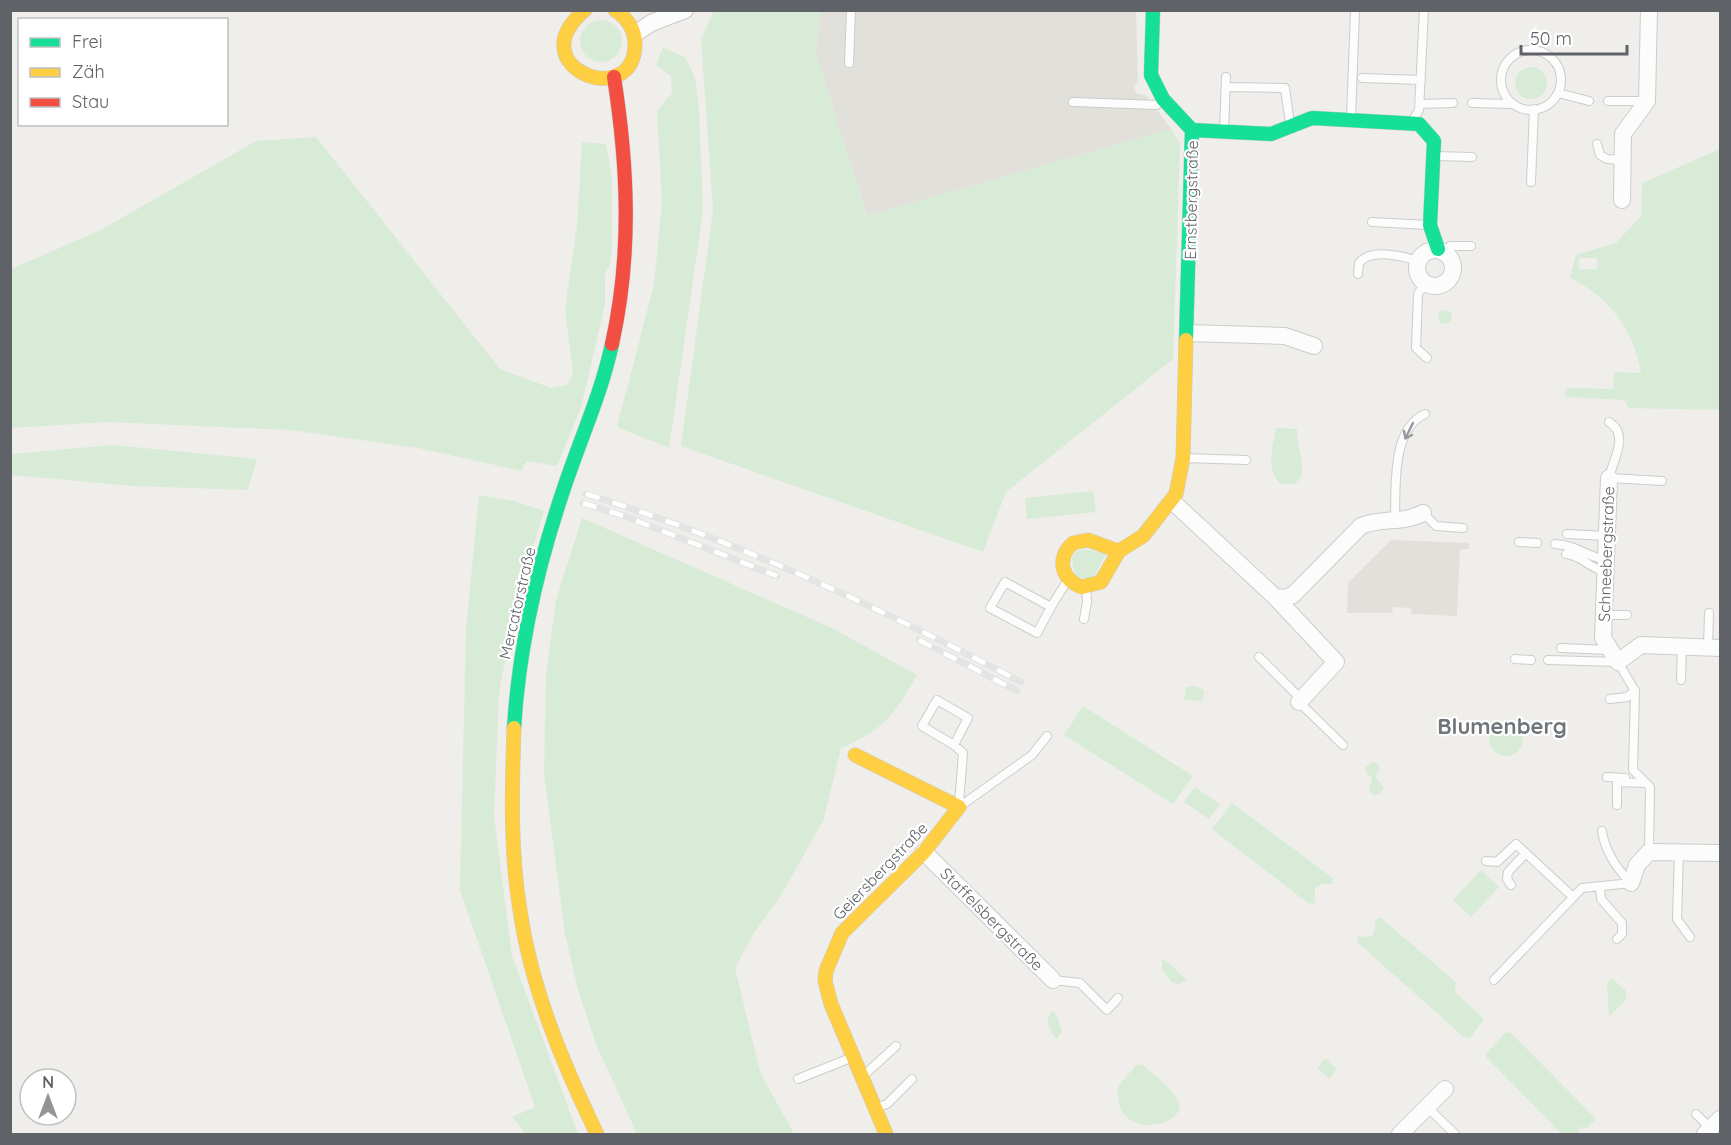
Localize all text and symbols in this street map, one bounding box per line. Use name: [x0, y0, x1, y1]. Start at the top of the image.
legend: [18, 18, 228, 126]
scale bar: [1521, 18, 1628, 56]
text: 50 m: [1530, 27, 1572, 50]
text: Frei: [72, 30, 103, 53]
text: Zäh: [72, 60, 105, 83]
text: Stau: [72, 90, 109, 113]
street label: Ernstbergstraße: [1180, 140, 1202, 260]
one-way arrow: [1402, 421, 1414, 439]
street label: Schneebergstraße: [1594, 486, 1618, 622]
street label: Mercatorstraße: [494, 545, 540, 661]
district label: Blumenberg: [1437, 712, 1567, 740]
street label: Geiersbergstraße: [828, 818, 932, 924]
street label: Staffelsbergstraße: [936, 863, 1048, 975]
north arrow: [18, 1067, 78, 1127]
text: N: [42, 1072, 54, 1092]

